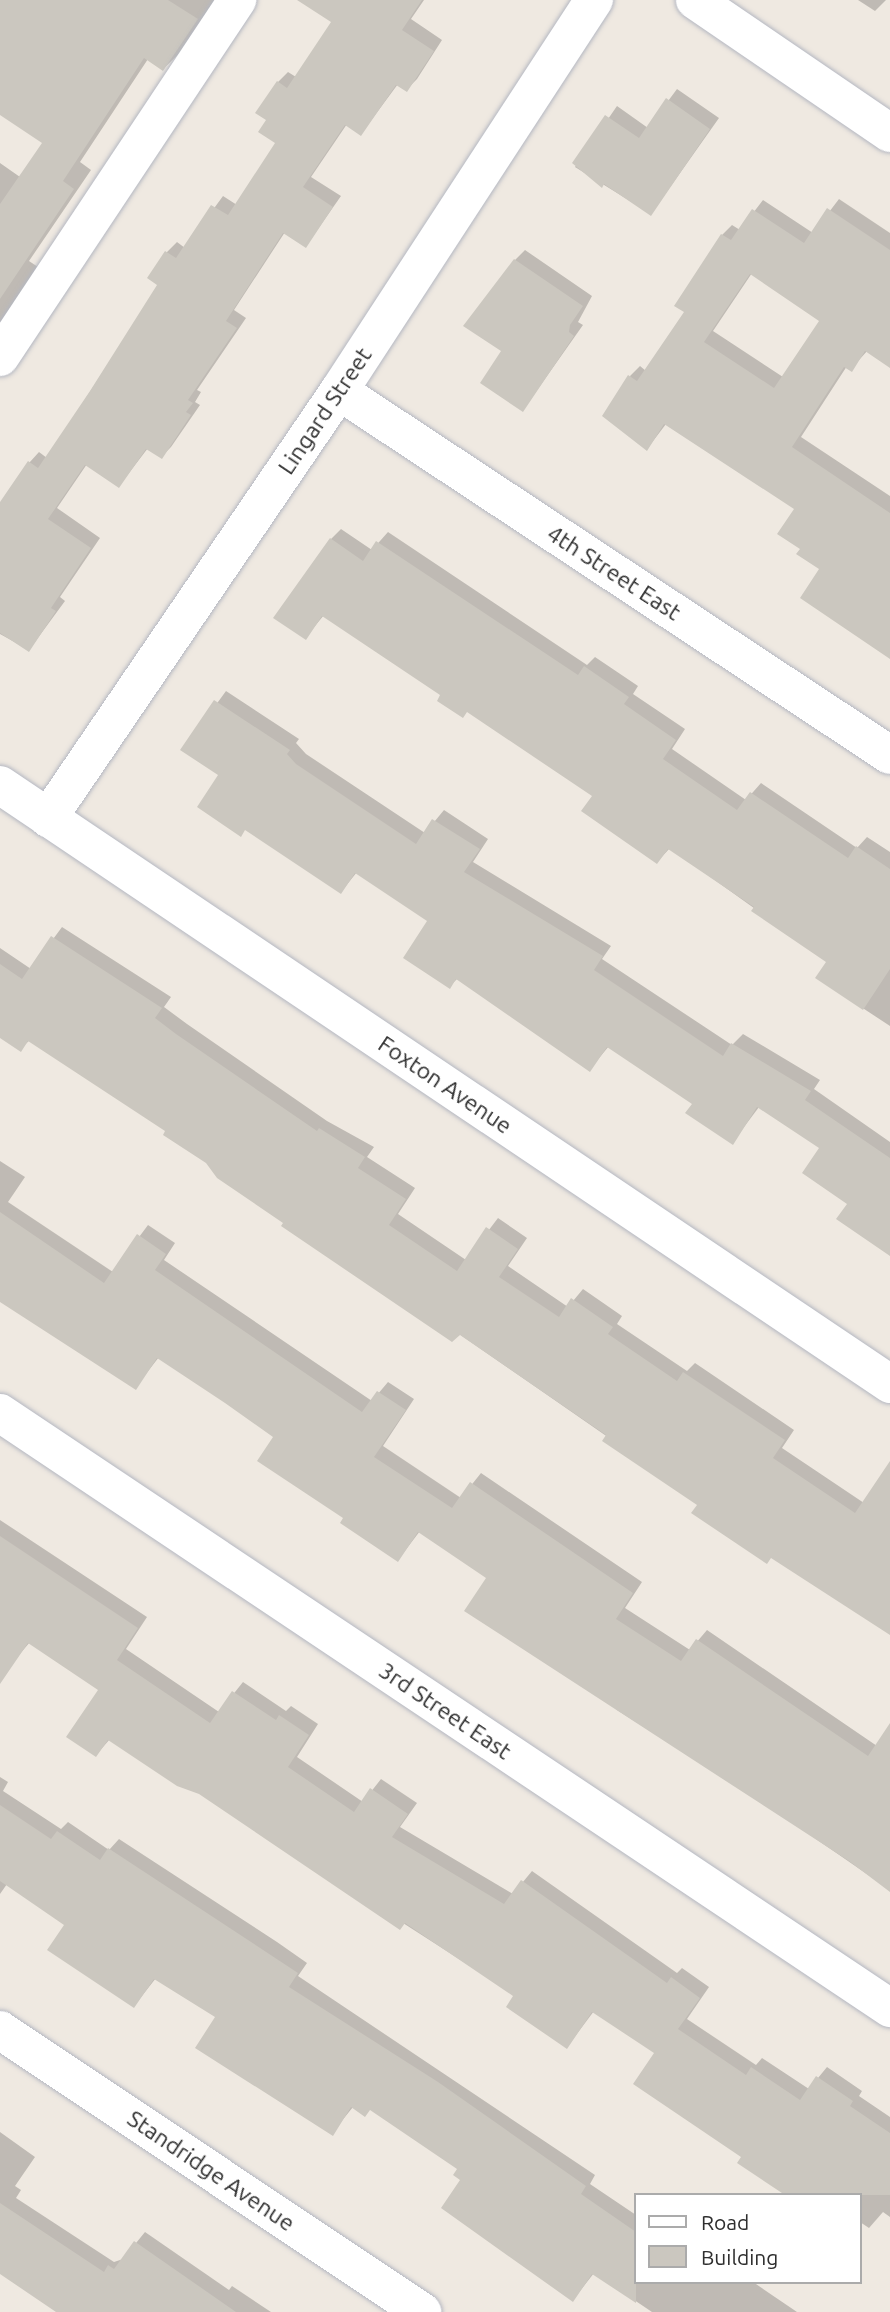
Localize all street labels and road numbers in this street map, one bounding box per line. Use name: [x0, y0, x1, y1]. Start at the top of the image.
street label: Lingard Street: [272, 342, 378, 480]
street label: 4th Street East: [542, 520, 686, 626]
street label: Foxton Avenue: [373, 1030, 517, 1140]
street label: 3rd Street East: [374, 1657, 516, 1765]
street label: Standridge Avenue: [122, 2105, 300, 2237]

